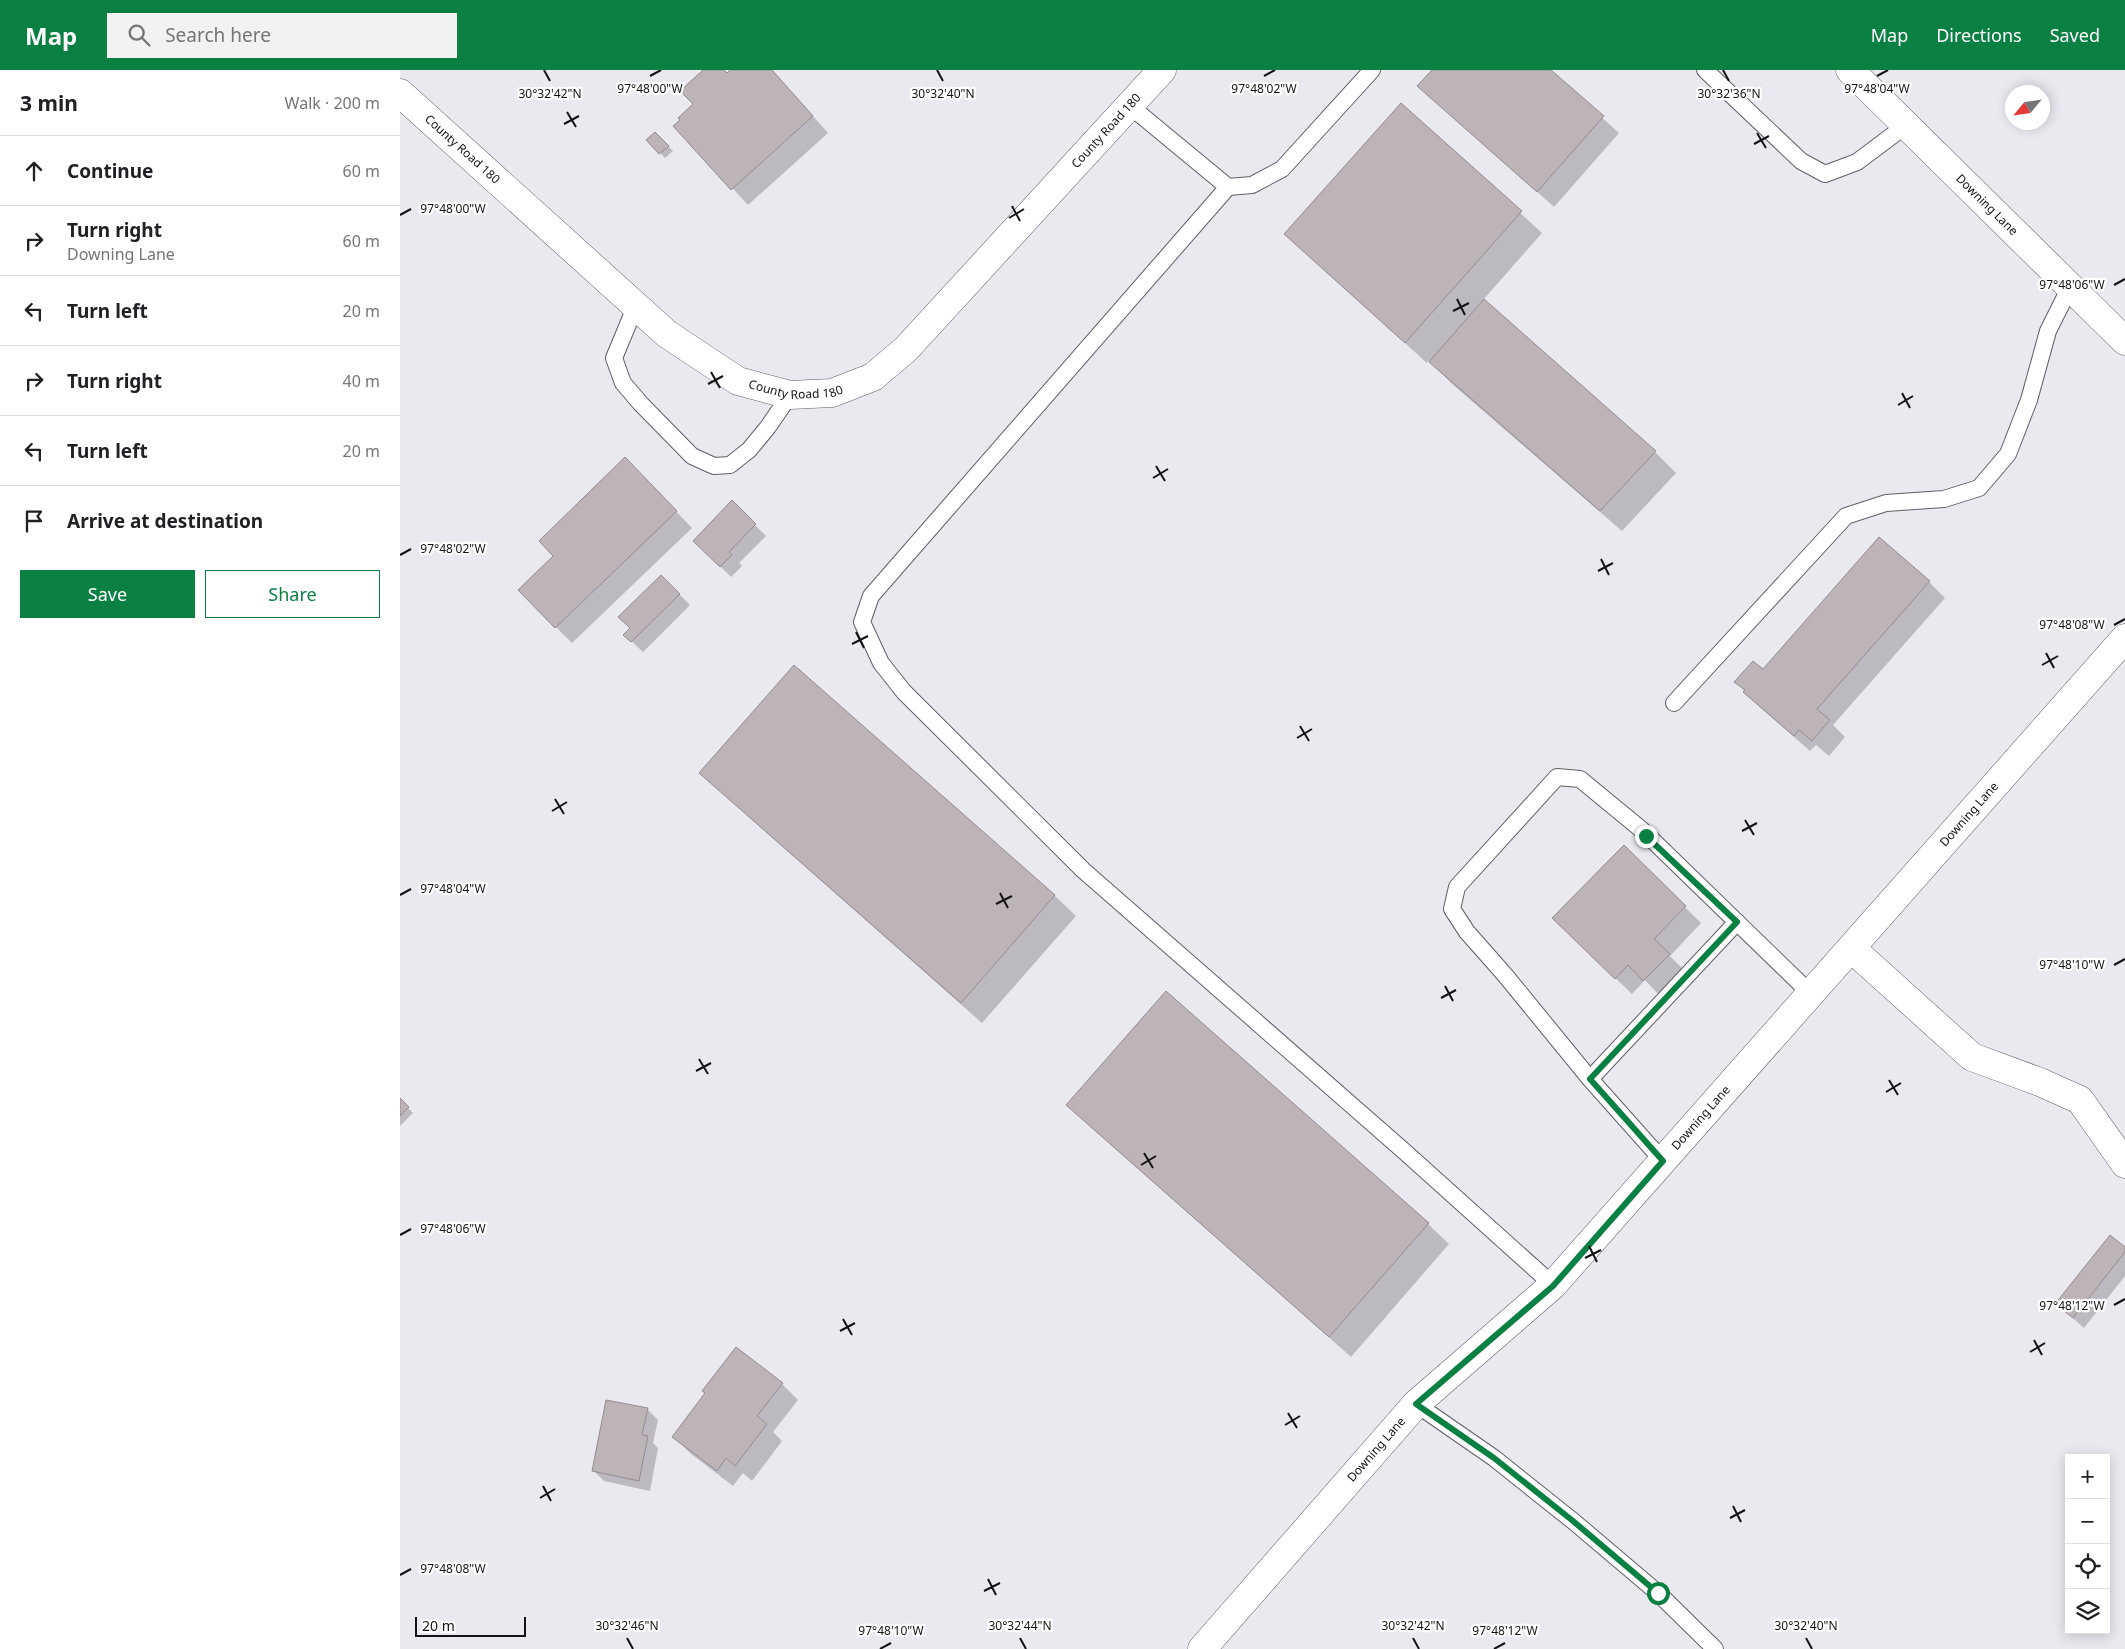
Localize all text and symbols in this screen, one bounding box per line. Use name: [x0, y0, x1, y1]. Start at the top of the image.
search box: [107, 13, 457, 58]
text: Map: [25, 19, 77, 52]
icon: search: [125, 21, 153, 49]
text: Search here: [165, 22, 271, 48]
text: Map: [1871, 23, 1908, 47]
text: Directions: [1936, 23, 2022, 47]
text: Saved: [2050, 23, 2100, 47]
text: 97°48'00"W: [617, 80, 683, 97]
text: 97°48'02"W: [1231, 80, 1297, 97]
text: 97°48'04"W: [1844, 80, 1910, 97]
text: 30°32'42"N: [518, 85, 582, 102]
text: 30°32'40"N: [911, 85, 975, 102]
text: 30°32'36"N: [1697, 85, 1761, 102]
north arrow: [2005, 85, 2050, 130]
text: 3 min: [20, 89, 78, 117]
street label: County Road 180: [1067, 89, 1145, 172]
text: Walk · 200 m: [285, 92, 380, 114]
street label: County Road 180: [421, 110, 504, 187]
icon: ahead: [20, 157, 48, 185]
text: Continue: [67, 158, 153, 184]
text: 60 m: [343, 160, 380, 182]
street label: Downing Lane: [1952, 170, 2022, 239]
text: 97°48'00"W: [420, 200, 486, 217]
text: Turn right: [67, 217, 162, 243]
icon: right: [20, 227, 48, 255]
text: 60 m: [343, 230, 380, 252]
text: Downing Lane: [67, 243, 175, 265]
text: 97°48'06"W: [2039, 276, 2105, 293]
icon: left: [20, 297, 48, 325]
text: Turn left: [67, 298, 148, 324]
text: 20 m: [343, 300, 380, 322]
icon: right: [20, 367, 48, 395]
text: Turn right: [67, 368, 162, 394]
text: 40 m: [343, 370, 380, 392]
street label: County Road 180: [747, 375, 845, 403]
icon: left: [20, 437, 48, 465]
text: Turn left: [67, 438, 148, 464]
text: 20 m: [343, 440, 380, 462]
icon: arrive: [20, 507, 48, 535]
text: Arrive at destination: [67, 508, 263, 534]
text: 97°48'02"W: [420, 540, 486, 557]
button: Save: [20, 570, 195, 618]
button: Share: [205, 570, 380, 618]
text: 97°48'08"W: [2039, 616, 2105, 633]
street label: Downing Lane: [1936, 778, 2002, 850]
route end: [1635, 825, 1658, 848]
text: 97°48'04"W: [420, 880, 486, 897]
text: 97°48'10"W: [2039, 956, 2105, 973]
street label: Downing Lane: [1667, 1081, 1734, 1153]
text: 97°48'06"W: [420, 1220, 486, 1237]
text: 97°48'12"W: [2039, 1297, 2105, 1314]
street label: Downing Lane: [1343, 1413, 1409, 1485]
map controls: [2065, 1454, 2110, 1634]
button: +: [2065, 1454, 2110, 1499]
button: −: [2065, 1499, 2110, 1544]
button: locate: [2065, 1544, 2110, 1589]
text: 97°48'08"W: [420, 1560, 486, 1577]
route start: [1647, 1582, 1670, 1605]
button: layers: [2065, 1589, 2110, 1634]
scale bar: [415, 1614, 526, 1637]
text: 20 m: [422, 1616, 455, 1635]
text: 30°32'46"N: [595, 1617, 659, 1634]
text: 30°32'44"N: [988, 1617, 1052, 1634]
text: 30°32'42"N: [1381, 1617, 1445, 1634]
text: 30°32'40"N: [1774, 1617, 1838, 1634]
text: 97°48'10"W: [858, 1622, 924, 1639]
text: 97°48'12"W: [1472, 1622, 1538, 1639]

